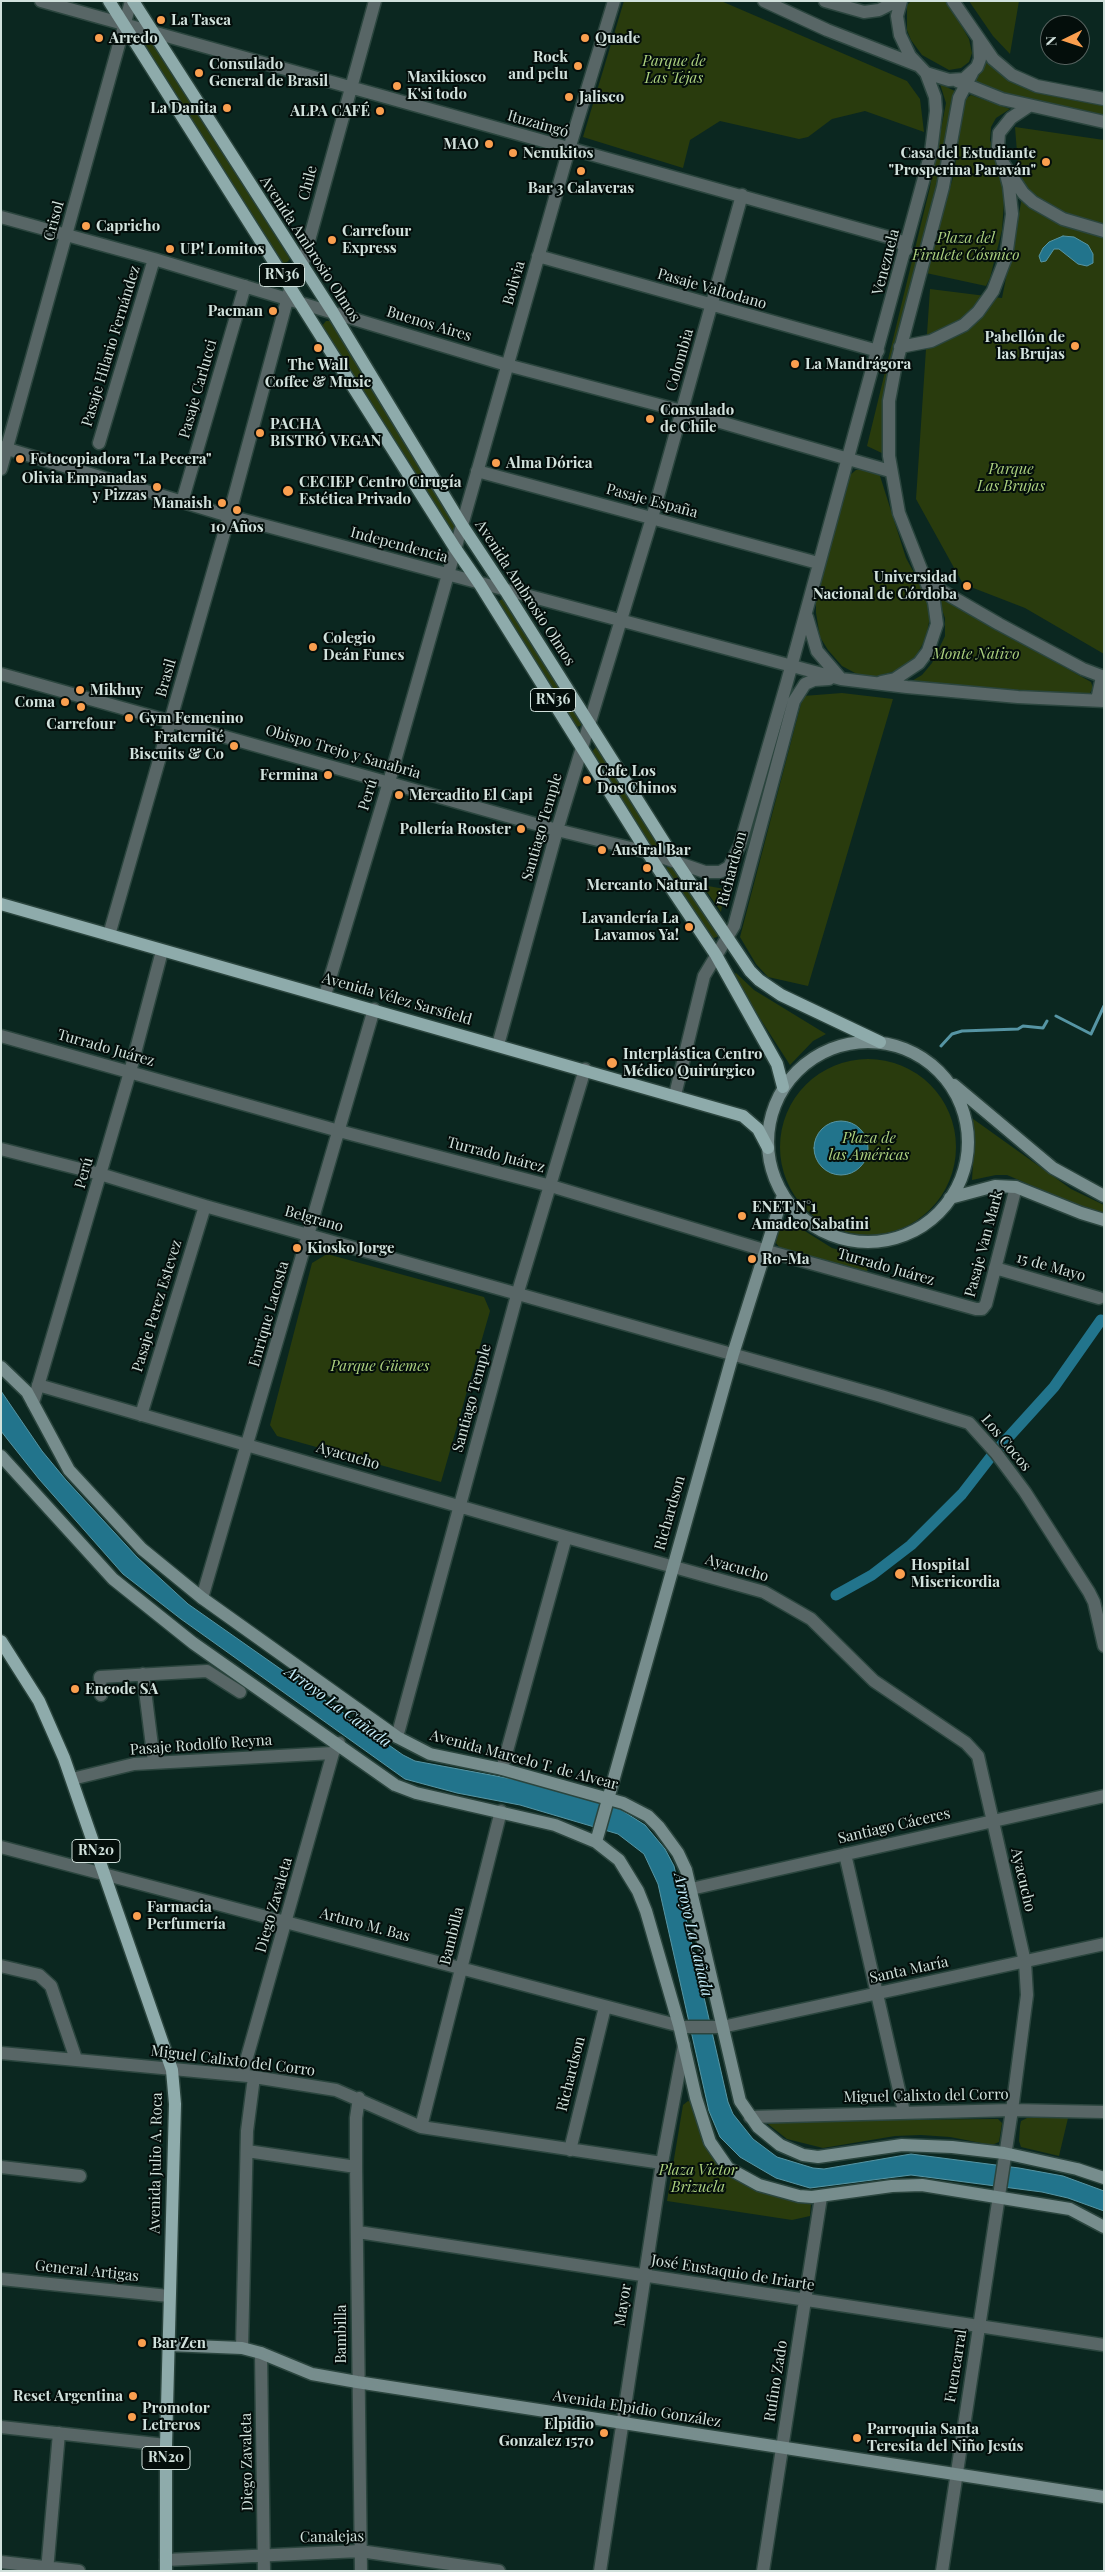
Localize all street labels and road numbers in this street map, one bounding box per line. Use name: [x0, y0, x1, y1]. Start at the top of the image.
street label: Ituzaingó: [505, 107, 571, 141]
street label: Chile: [295, 164, 321, 202]
street label: Avenida Ambrosio Olmos: [256, 173, 364, 325]
street label: Crisol: [40, 199, 68, 243]
street label: Venezuela: [869, 227, 903, 297]
street label: Bolivia: [499, 259, 529, 307]
street label: Pasaje Hilario Fernández: [78, 263, 144, 429]
road number: RN36: [260, 264, 304, 286]
street label: Pasaje Valtodano: [655, 265, 769, 313]
street label: Buenos Aires: [384, 303, 474, 345]
street label: Colombia: [662, 327, 698, 393]
street label: Pasaje Carlucci: [175, 338, 221, 440]
street label: Pasaje España: [604, 480, 700, 522]
street label: Avenida Ambrosio Olmos: [471, 517, 579, 669]
street label: Independencia: [348, 523, 450, 567]
street label: Brasil: [152, 657, 180, 699]
road number: RN36: [530, 688, 576, 712]
street label: Obispo Trejo y Sanabria: [263, 721, 423, 783]
street label: Santiago Temple: [518, 771, 566, 883]
street label: Perú: [355, 777, 381, 813]
street label: Richardson: [713, 830, 751, 908]
street label: Avenida Vélez Sarsfield: [320, 969, 474, 1029]
street label: Turrado Juárez: [55, 1026, 157, 1070]
street label: Turrado Juárez: [445, 1133, 547, 1177]
street label: Perú: [71, 1155, 97, 1191]
street label: Pasaje Van Mark: [961, 1189, 1007, 1299]
street label: Belgrano: [282, 1202, 346, 1236]
street label: Pasaje Perez Estevez: [128, 1238, 186, 1374]
street label: Turrado Juárez: [835, 1245, 937, 1289]
street label: 15 de Mayo: [1014, 1249, 1088, 1285]
street label: Enrique Lacosta: [245, 1259, 293, 1369]
street label: Santiago Temple: [449, 1342, 495, 1454]
street label: Los Cocos: [977, 1411, 1035, 1475]
street label: Ayacucho: [314, 1438, 382, 1474]
street label: Richardson: [651, 1474, 689, 1552]
street label: Ayacucho: [703, 1550, 771, 1586]
street label: Avenida Marcelo T. de Alvear: [428, 1726, 620, 1794]
street label: Pasaje Rodolfo Reyna: [129, 1731, 273, 1759]
street label: Santiago Cáceres: [836, 1804, 952, 1848]
road number: RN20: [72, 1840, 120, 1862]
street label: Ayacucho: [1007, 1846, 1039, 1914]
street label: Diego Zavaleta: [252, 1855, 296, 1955]
street label: Arturo M. Bas: [318, 1904, 412, 1946]
street label: Bambilla: [436, 1905, 468, 1967]
street label: Santa María: [868, 1953, 950, 1987]
street label: Richardson: [553, 2035, 589, 2113]
street label: Miguel Calixto del Corro: [150, 2042, 316, 2080]
street label: Miguel Calixto del Corro: [843, 2086, 1009, 2106]
street label: Avenida Julio A. Roca: [146, 2092, 166, 2234]
street label: José Eustaquio de Iriarte: [650, 2251, 816, 2295]
street label: General Artigas: [34, 2257, 140, 2285]
street label: Mayor: [611, 2283, 635, 2327]
street label: Bambilla: [332, 2304, 350, 2364]
street label: Fuencarral: [941, 2328, 971, 2404]
street label: Rufino Zado: [761, 2339, 791, 2423]
street label: Avenida Elpidio González: [551, 2387, 723, 2431]
street label: Diego Zavaleta: [237, 2413, 257, 2511]
road number: RN20: [142, 2446, 190, 2470]
street label: Canalejas: [300, 2527, 364, 2547]

